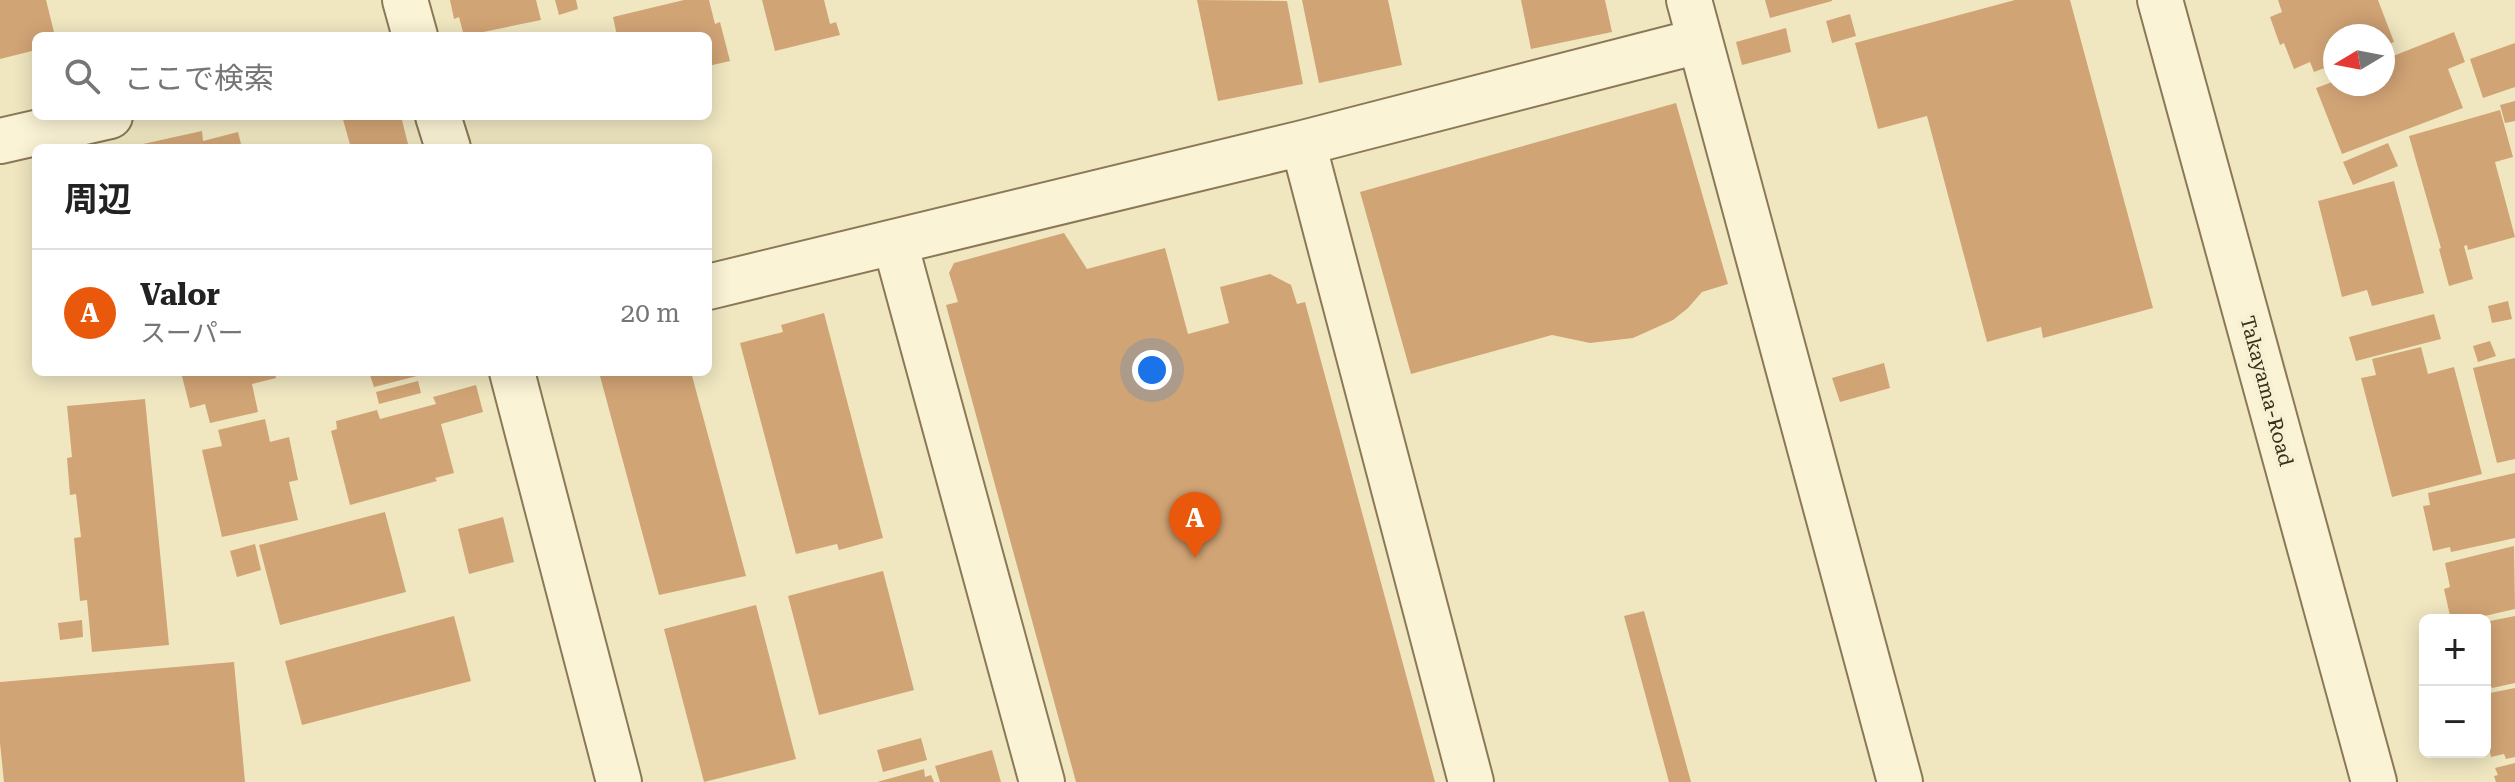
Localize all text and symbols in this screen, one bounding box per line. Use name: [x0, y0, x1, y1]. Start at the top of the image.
north arrow: [2323, 24, 2395, 96]
search box: [32, 32, 712, 120]
icon: search: [60, 54, 104, 98]
text: ここで検索: [124, 61, 274, 96]
text: 周辺: [64, 179, 132, 219]
text: Valor: [140, 277, 220, 312]
text: A: [81, 298, 99, 328]
text: 20 m: [621, 298, 680, 328]
street label: Takayama-Road: [2235, 313, 2299, 469]
text: スーパー: [140, 318, 244, 348]
your location: [1132, 350, 1172, 390]
pin: A: [1169, 492, 1221, 558]
map controls: [2419, 614, 2491, 758]
button: +: [2419, 614, 2491, 686]
button: −: [2419, 686, 2491, 758]

